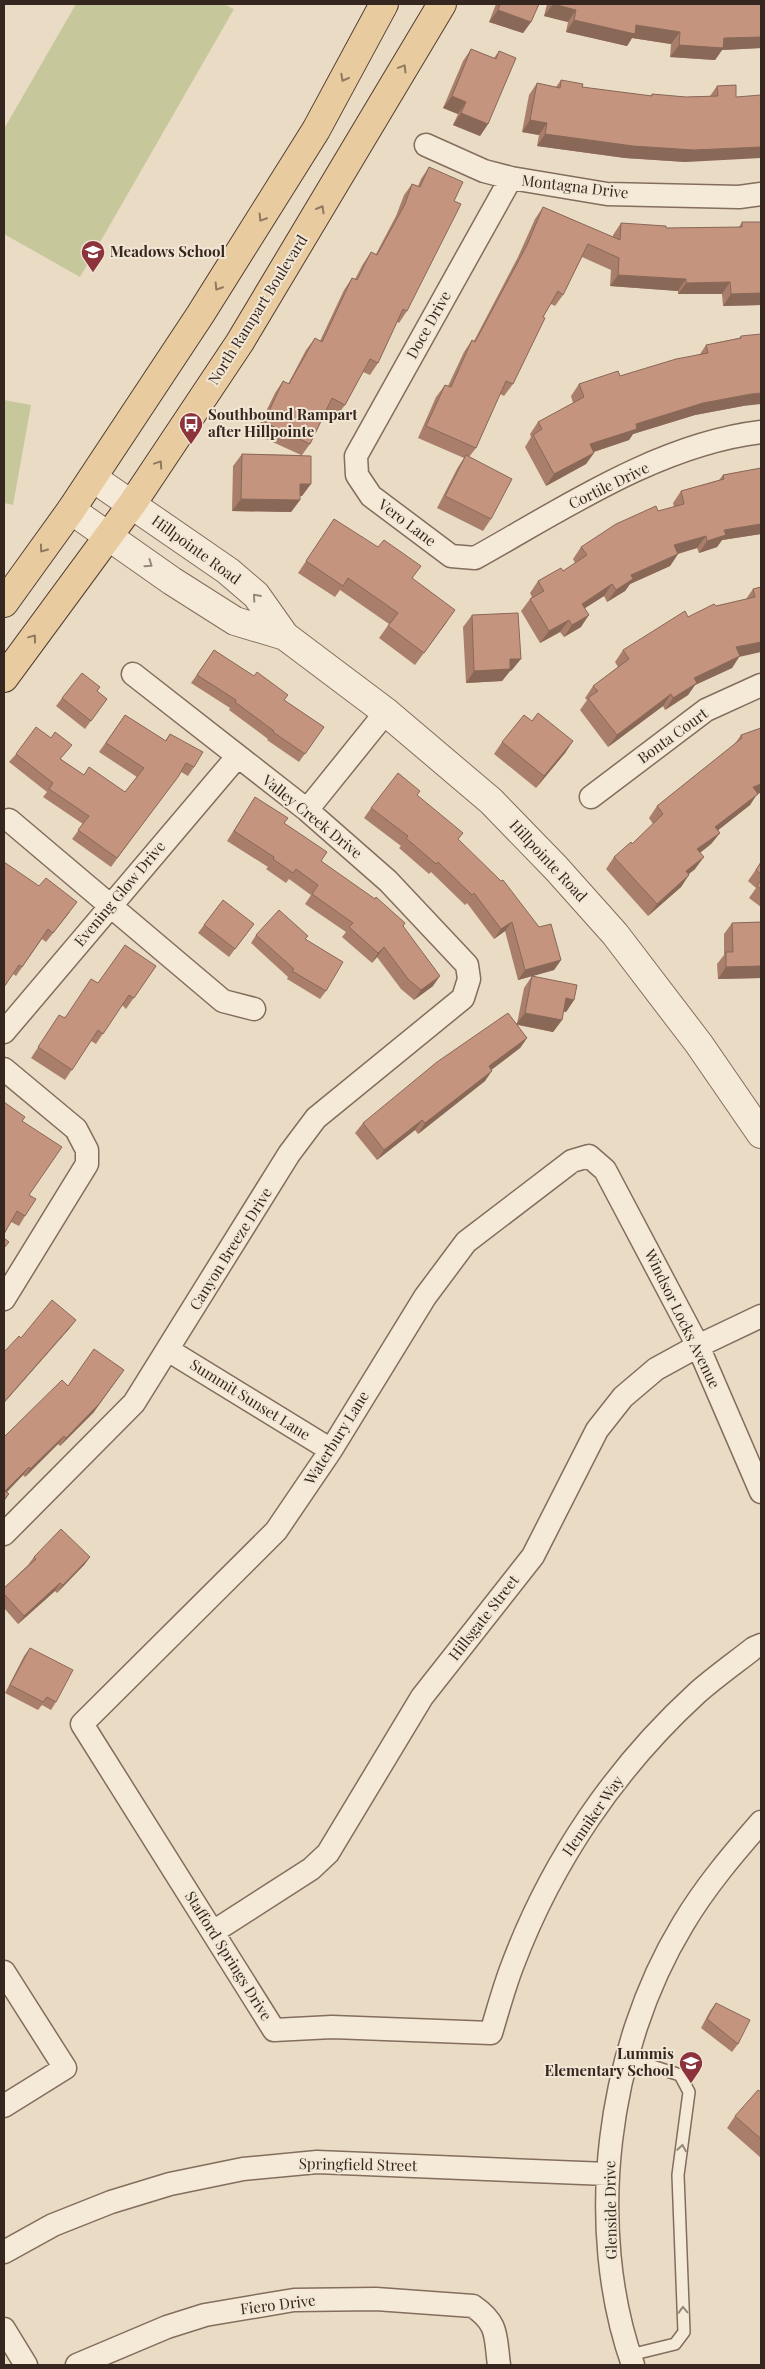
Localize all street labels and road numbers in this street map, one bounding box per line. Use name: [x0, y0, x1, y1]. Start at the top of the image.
street label: Montagna Drive: [521, 170, 630, 202]
street label: North Rampart Boulevard: [203, 231, 312, 388]
street label: Doce Drive: [401, 287, 455, 362]
street label: Cortile Drive: [565, 457, 652, 513]
street label: Vero Lane: [374, 493, 440, 550]
street label: Hillpointe Road: [148, 510, 245, 588]
street label: Bonta Court: [633, 703, 712, 767]
street label: Valley Creek Drive: [258, 769, 367, 863]
street label: Hillpointe Road: [505, 815, 592, 906]
street label: Evening Glow Drive: [69, 836, 169, 950]
street label: Canyon Breeze Drive: [184, 1183, 276, 1314]
street label: Windsor Locks Avenue: [640, 1245, 725, 1391]
street label: Summit Sunset Lane: [187, 1354, 314, 1444]
street label: Waterbury Lane: [299, 1387, 373, 1489]
street label: Hillsgate Street: [444, 1570, 523, 1664]
street label: Henniker Way: [557, 1771, 628, 1860]
street label: Stafford Springs Drive: [181, 1887, 277, 2024]
street label: Springfield Street: [299, 2153, 418, 2175]
street label: Glenside Drive: [599, 2160, 621, 2260]
street label: Fiero Drive: [239, 2289, 317, 2319]

